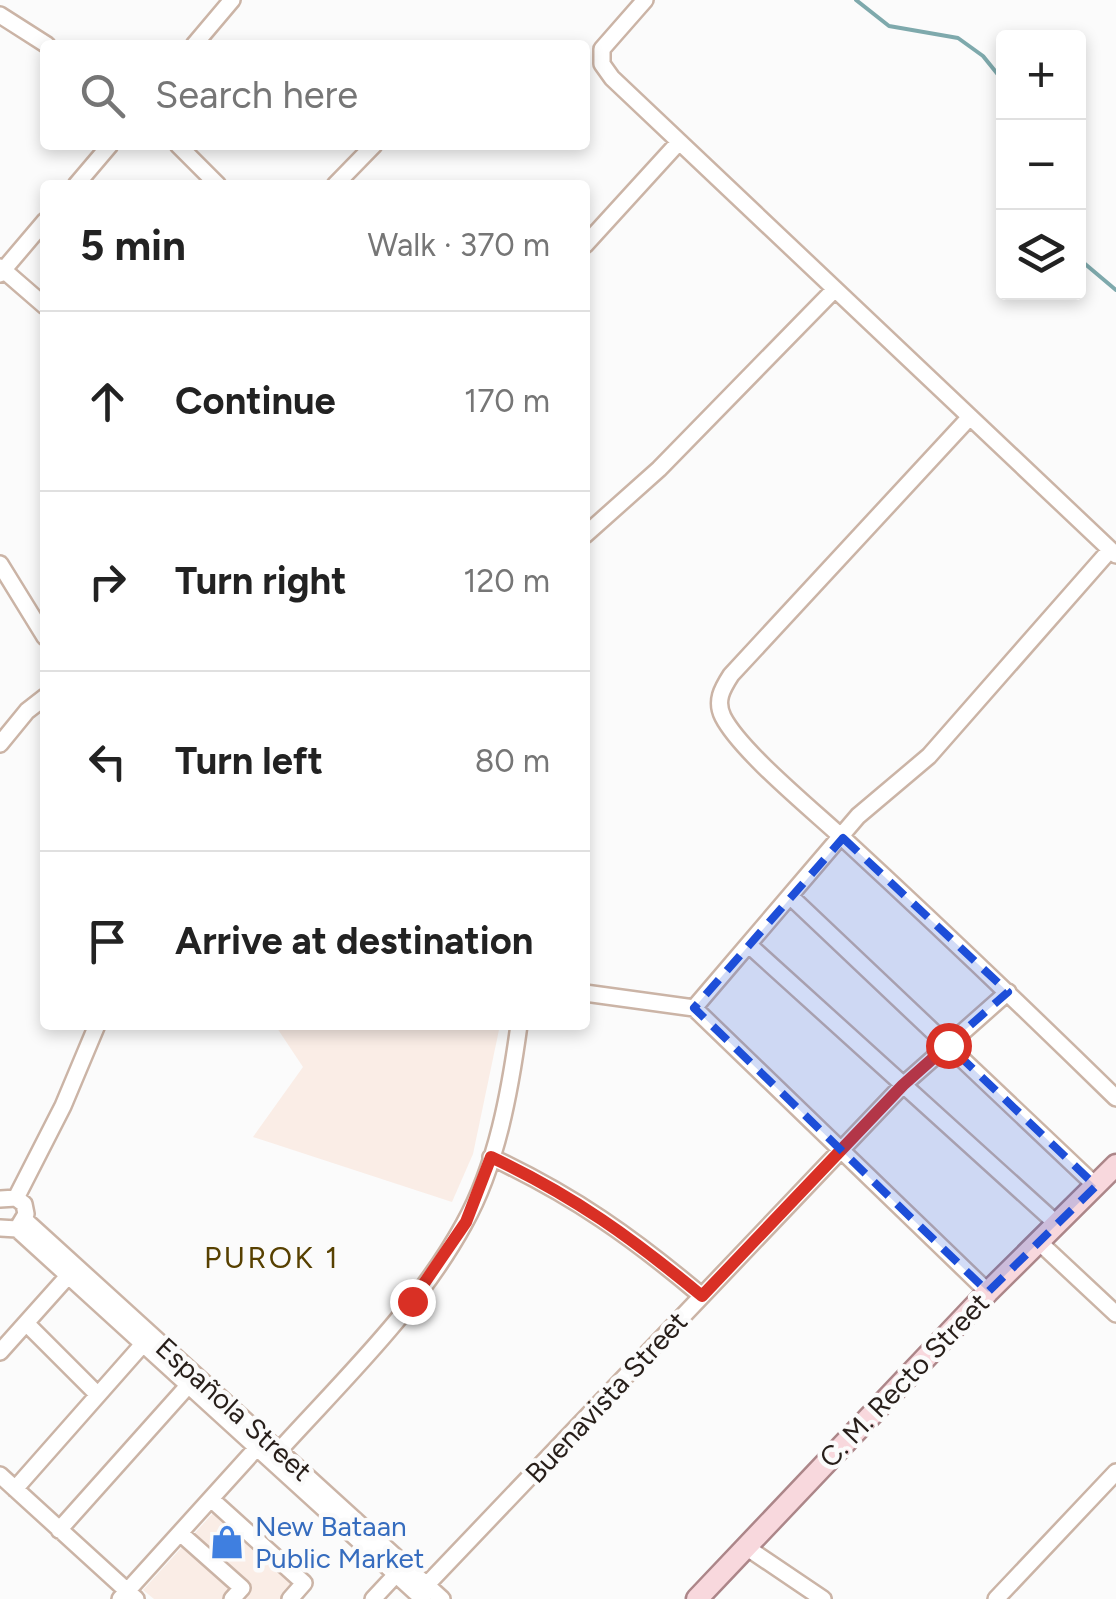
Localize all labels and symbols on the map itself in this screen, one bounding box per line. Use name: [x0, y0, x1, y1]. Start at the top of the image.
route start: [926, 1023, 972, 1069]
district label: PUROK 1: [204, 1239, 340, 1276]
route end: [390, 1279, 436, 1325]
street label: C. M. Recto Street: [812, 1286, 996, 1474]
street label: Buenavista Street: [518, 1304, 694, 1490]
street label: Española Street: [149, 1330, 319, 1488]
place label: New Bataan Public Market: [255, 1509, 424, 1575]
shop icon: New Bataan Public Market: [208, 1523, 246, 1561]

